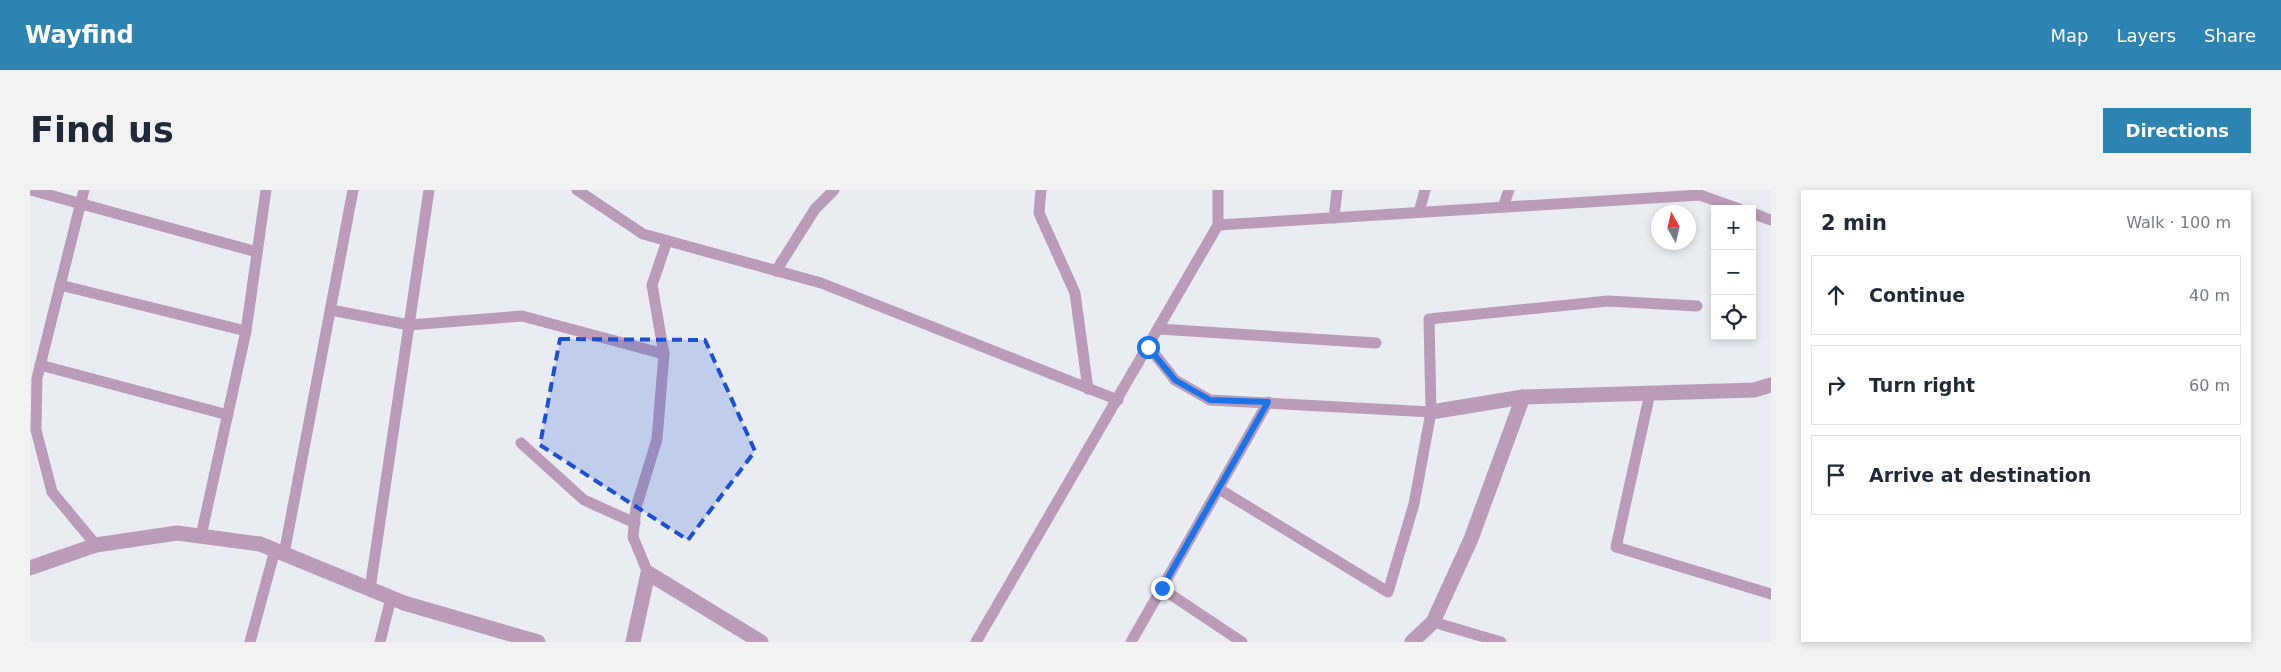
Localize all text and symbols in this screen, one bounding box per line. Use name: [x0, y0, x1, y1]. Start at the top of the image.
text: Wayfind: [25, 21, 134, 49]
text: Map: [2050, 25, 2088, 46]
text: Layers: [2116, 25, 2176, 46]
text: Share: [2204, 25, 2256, 46]
button: Directions: [2103, 108, 2251, 153]
text: Find us: [30, 110, 174, 150]
north arrow: [1651, 205, 1696, 250]
map controls: [1711, 205, 1756, 340]
button: +: [1711, 205, 1756, 250]
text: 2 min: [1821, 211, 1887, 235]
text: Walk · 100 m: [2126, 213, 2231, 232]
button: −: [1711, 250, 1756, 295]
icon: ahead: [1822, 281, 1850, 309]
text: Continue: [1869, 284, 1965, 306]
text: 40 m: [2189, 286, 2230, 305]
button: locate: [1711, 295, 1756, 340]
route start: [1137, 336, 1160, 359]
icon: right: [1822, 371, 1850, 399]
text: Turn right: [1869, 374, 1975, 396]
text: 60 m: [2189, 376, 2230, 395]
icon: arrive: [1822, 461, 1850, 489]
text: Arrive at destination: [1869, 464, 2091, 486]
route end: [1151, 577, 1174, 600]

